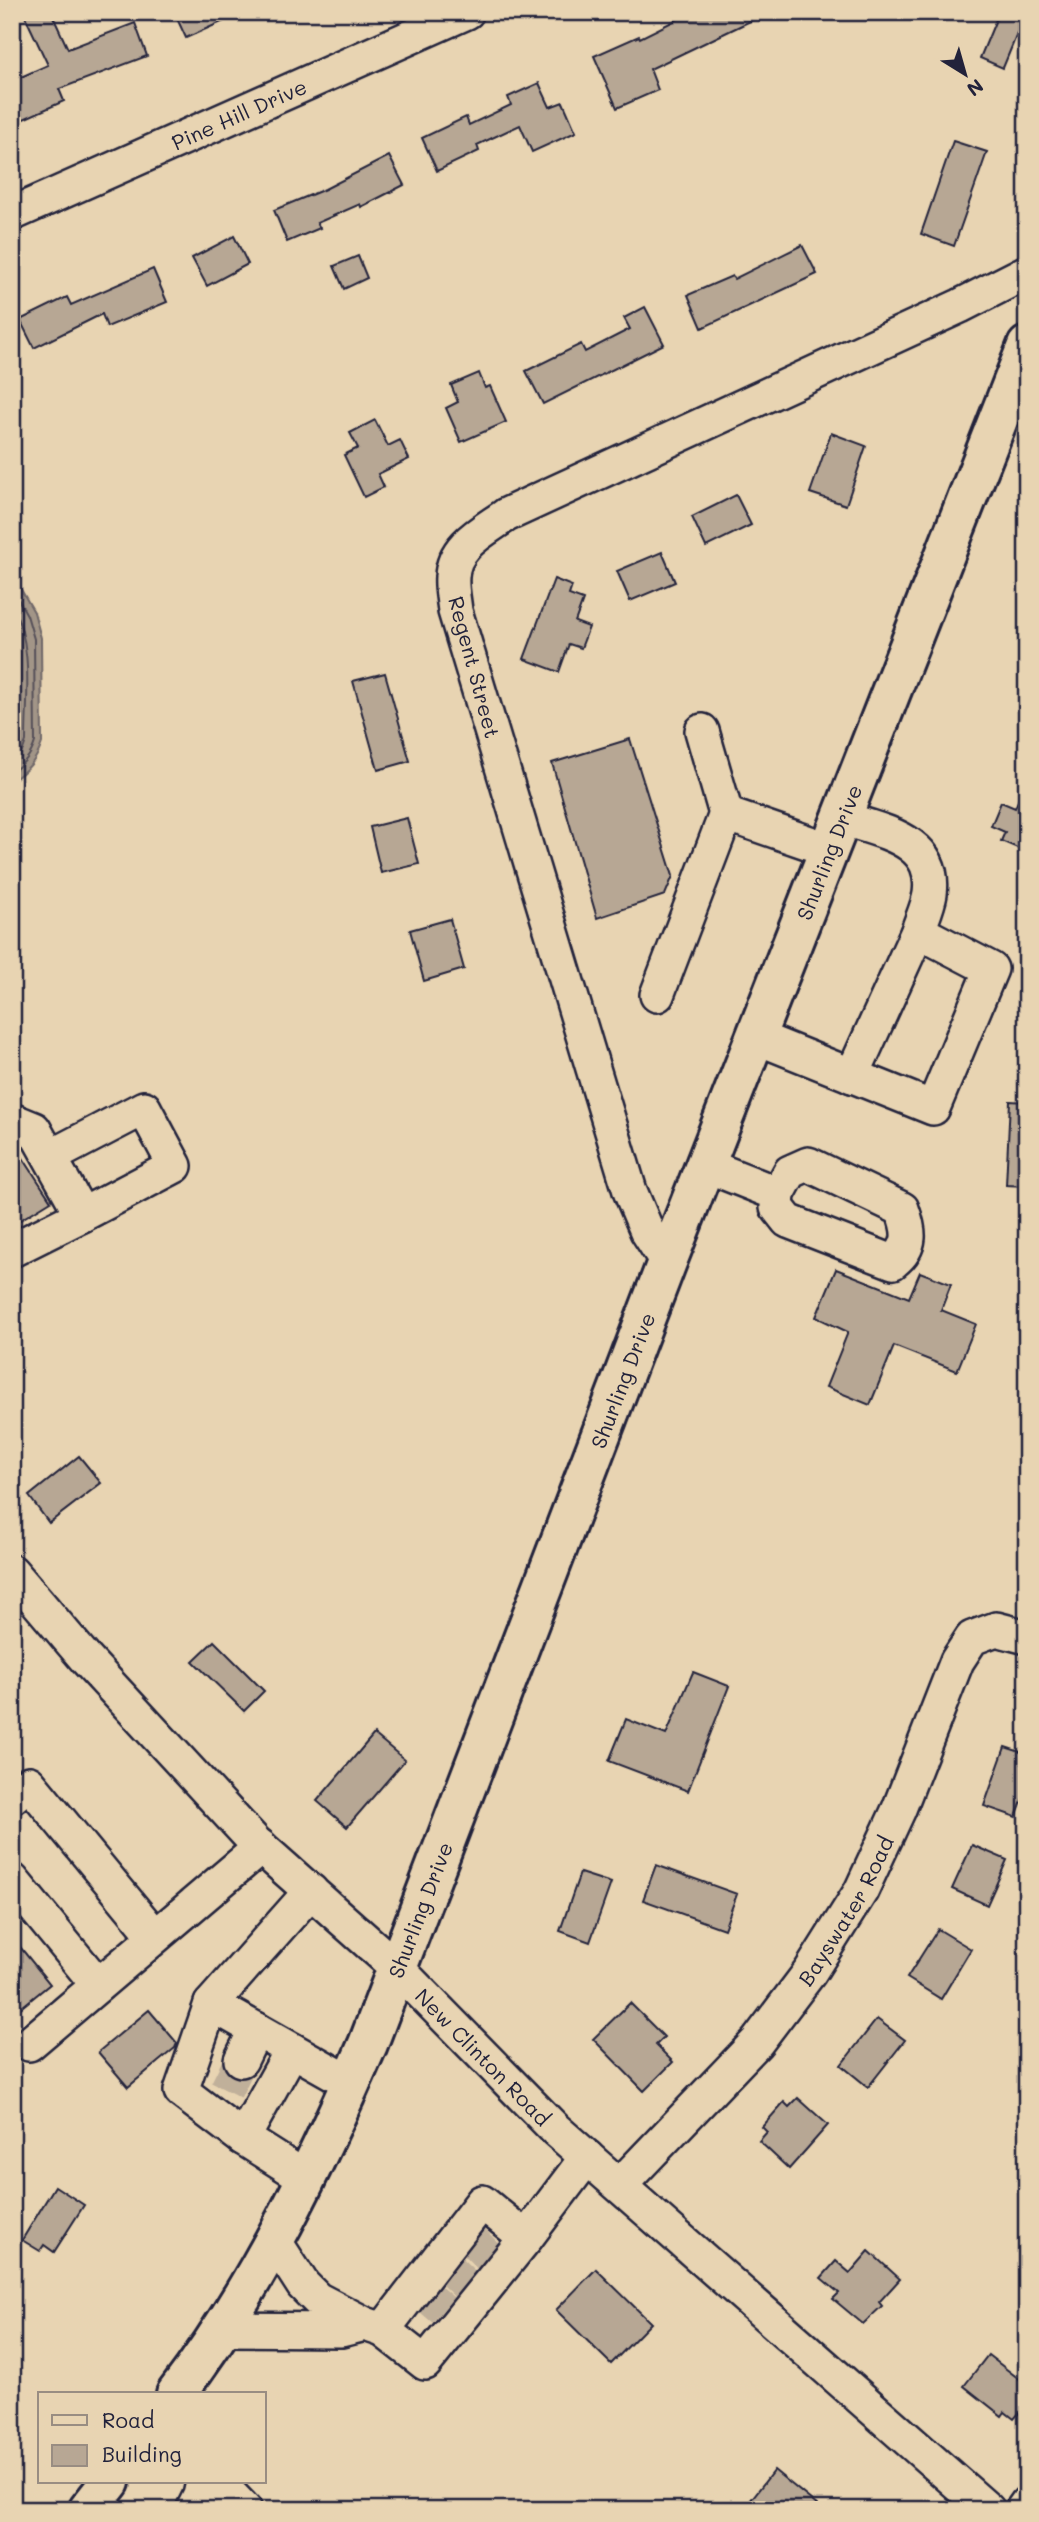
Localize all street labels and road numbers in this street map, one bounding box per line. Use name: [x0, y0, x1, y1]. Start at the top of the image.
street label: Pine Hill Drive: [167, 72, 310, 155]
street label: Regent Street: [443, 593, 507, 741]
street label: Shurling Drive: [789, 780, 867, 924]
street label: Shurling Drive: [584, 1308, 660, 1452]
street label: Bayswater Road: [791, 1831, 898, 1991]
street label: Shurling Drive: [381, 1838, 458, 1982]
street label: New Clinton Road: [410, 1982, 557, 2131]

